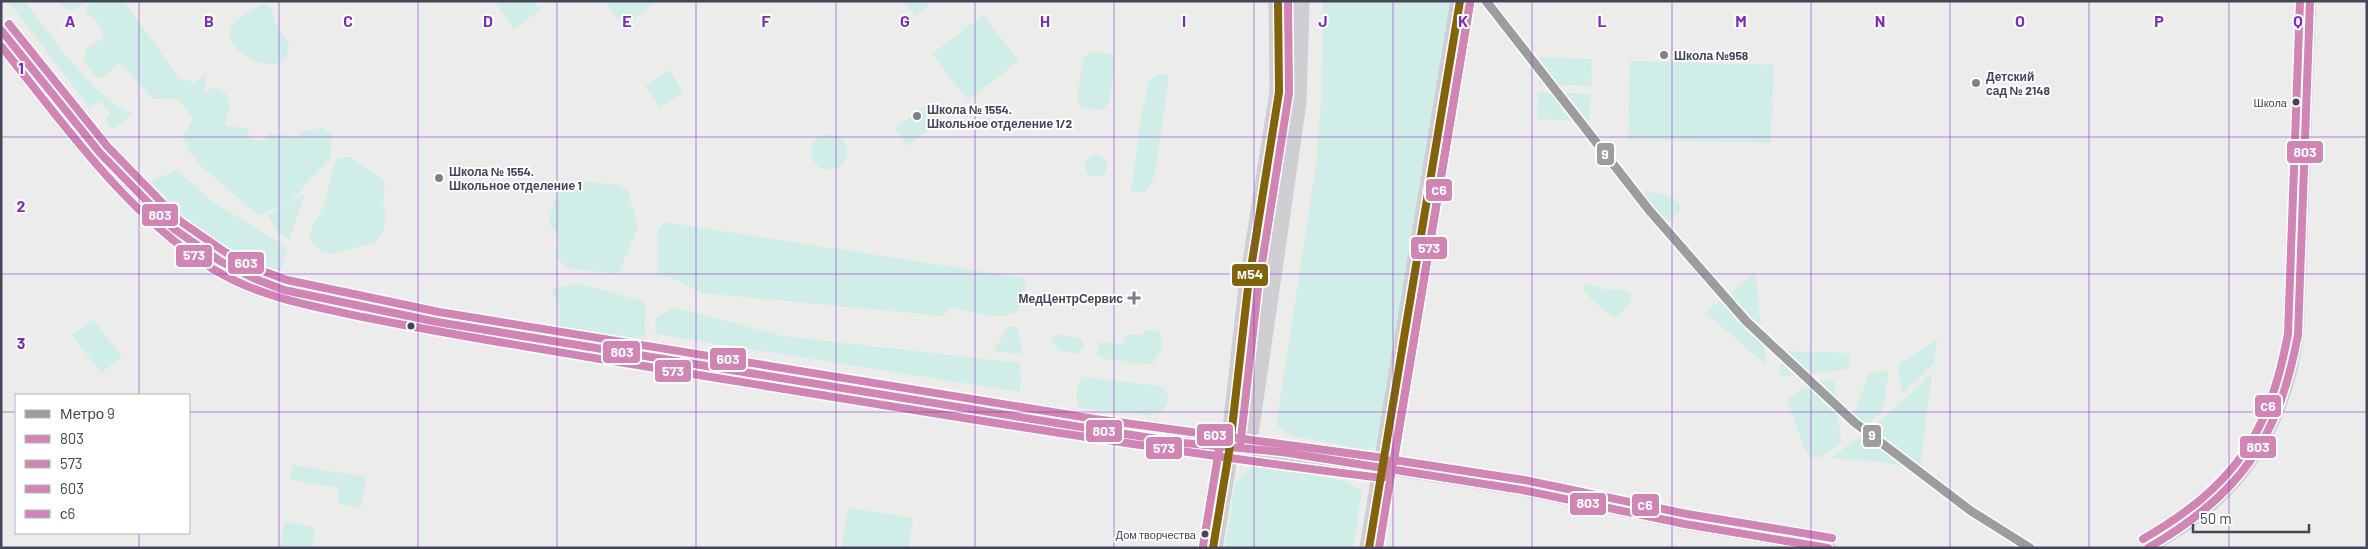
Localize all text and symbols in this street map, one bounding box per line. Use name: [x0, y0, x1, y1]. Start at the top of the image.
text: A: [65, 11, 76, 30]
text: B: [204, 11, 214, 30]
text: C: [343, 11, 353, 30]
text: D: [483, 11, 493, 30]
text: E: [622, 11, 632, 30]
text: F: [762, 11, 771, 30]
text: G: [900, 11, 910, 30]
text: H: [1040, 11, 1050, 30]
text: I: [1182, 11, 1186, 30]
text: J: [1318, 11, 1328, 30]
text: K: [1458, 11, 1468, 30]
text: L: [1597, 11, 1607, 30]
text: M: [1735, 11, 1747, 30]
text: N: [1875, 11, 1885, 30]
text: O: [2015, 11, 2025, 30]
text: P: [2154, 11, 2164, 30]
text: Q: [2293, 11, 2303, 30]
place label: Школа №958: [1674, 48, 1749, 62]
marker: Школа №958: [1658, 49, 1670, 61]
text: 1: [18, 58, 24, 77]
place label: Детский сад № 2148: [1986, 69, 2050, 98]
marker: Детский сад № 2148: [1970, 77, 1982, 89]
place label: Школа: [2254, 96, 2288, 109]
marker: Школа: [2291, 97, 2301, 107]
place label: Школа № 1554. Школьное отделение 1/2: [927, 102, 1072, 131]
marker: Школа № 1554. Школьное отделение 1/2: [911, 110, 923, 122]
line badge: 803: [2286, 140, 2324, 164]
line badge: 9: [1596, 142, 1615, 166]
text: 803: [2293, 143, 2317, 160]
text: 9: [1601, 145, 1609, 162]
place label: Школа № 1554. Школьное отделение 1: [449, 164, 582, 193]
marker: Школа № 1554. Школьное отделение 1: [433, 172, 445, 184]
line badge: с6: [1425, 178, 1453, 202]
text: с6: [1431, 181, 1447, 198]
text: 2: [17, 196, 26, 215]
line badge: 803: [141, 203, 179, 227]
text: 803: [148, 206, 172, 223]
line badge: 573: [1410, 236, 1448, 260]
text: 573: [1418, 239, 1440, 256]
line badge: 573: [175, 244, 213, 268]
text: 573: [183, 246, 205, 263]
line badge: 603: [227, 251, 265, 275]
text: 603: [234, 254, 258, 271]
line badge: м54: [1231, 263, 1269, 287]
text: м54: [1237, 265, 1263, 282]
place label: МедЦентрСервис: [1019, 291, 1123, 306]
marker: МедЦентрСервис: [1127, 291, 1141, 305]
unlabelled marker: [406, 321, 416, 331]
text: 3: [17, 333, 25, 352]
line badge: 803: [602, 340, 641, 364]
text: 803: [610, 343, 634, 360]
line badge: 603: [709, 347, 747, 371]
text: 603: [716, 350, 740, 367]
line badge: 573: [654, 359, 692, 383]
text: 573: [662, 362, 684, 379]
legend: [15, 394, 190, 534]
line badge: с6: [2254, 394, 2282, 418]
text: с6: [2260, 397, 2276, 414]
text: Метро 9: [60, 404, 115, 422]
line badge: 803: [1085, 419, 1123, 443]
text: 803: [1092, 422, 1116, 439]
line badge: 603: [1196, 423, 1234, 447]
line badge: 9: [1862, 424, 1882, 448]
text: 603: [1203, 426, 1227, 443]
text: 9: [1868, 426, 1876, 443]
text: 803: [60, 429, 84, 447]
line badge: 803: [2239, 435, 2277, 459]
line badge: 573: [1145, 436, 1183, 460]
text: 803: [2246, 438, 2270, 455]
text: 573: [1153, 439, 1175, 456]
text: 573: [60, 454, 83, 472]
text: 603: [60, 479, 84, 497]
line badge: 803: [1569, 492, 1607, 516]
line badge: с6: [1631, 493, 1660, 517]
text: 803: [1576, 494, 1600, 511]
text: с6: [1637, 496, 1653, 513]
scale bar: [2193, 502, 2309, 534]
text: с6: [60, 504, 75, 522]
text: 50 m: [2200, 509, 2232, 527]
place label: Дом творчества: [1116, 528, 1197, 541]
marker: Дом творчества: [1200, 529, 1210, 539]

